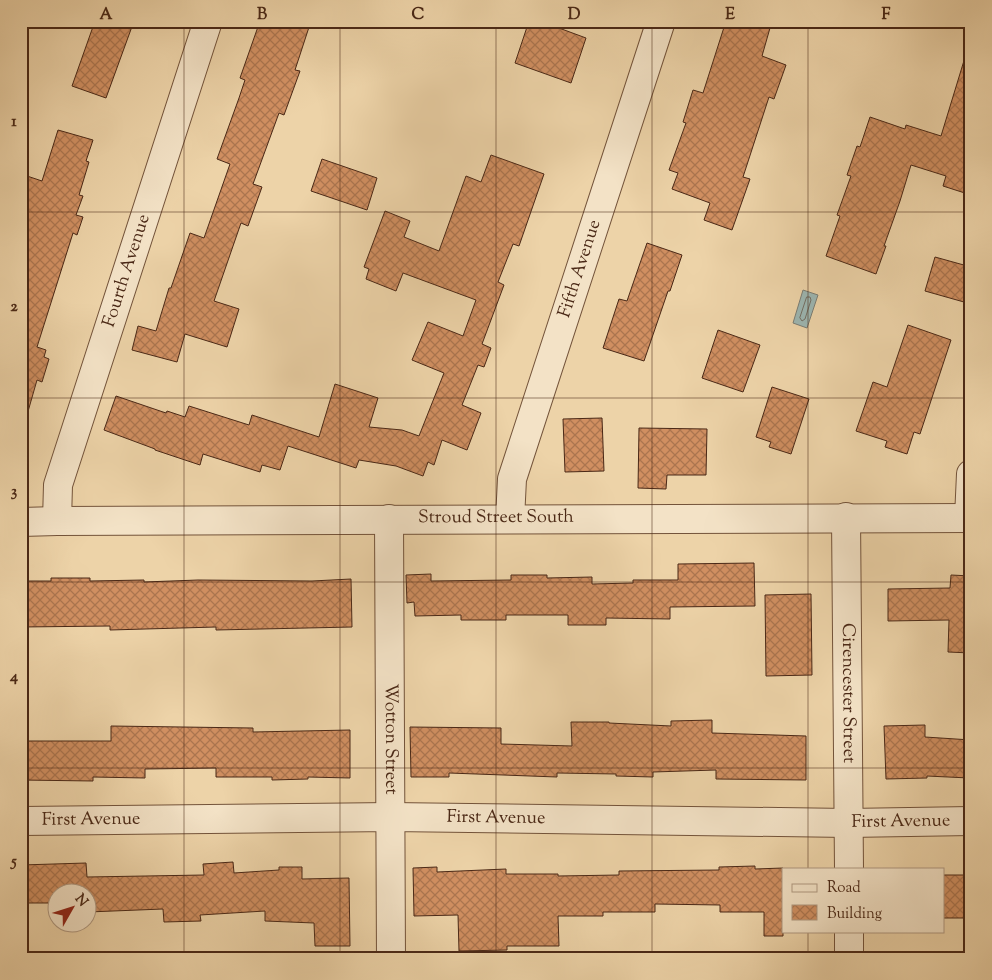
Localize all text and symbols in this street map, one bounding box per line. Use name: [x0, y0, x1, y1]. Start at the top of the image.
text: A: [100, 4, 113, 27]
text: B: [257, 4, 267, 27]
text: C: [412, 4, 425, 27]
text: D: [568, 4, 581, 27]
text: E: [725, 4, 735, 27]
text: F: [882, 4, 891, 27]
text: 1: [11, 111, 17, 134]
street label: Fourth Avenue: [97, 211, 158, 331]
street label: Fifth Avenue: [552, 216, 608, 321]
text: 2: [10, 296, 18, 319]
text: 3: [11, 481, 18, 504]
street label: Stroud Street South: [418, 505, 574, 531]
street label: Cirencester Street: [834, 623, 861, 763]
text: 4: [9, 666, 18, 689]
street label: Wotton Street: [377, 683, 403, 795]
street label: First Avenue: [446, 805, 546, 832]
street label: First Avenue: [41, 807, 141, 834]
street label: First Avenue: [851, 808, 951, 836]
text: 5: [9, 851, 17, 874]
legend: [782, 868, 944, 932]
text: Road: [827, 878, 861, 899]
north arrow: [48, 882, 98, 932]
text: N: [69, 890, 92, 912]
text: Building: [827, 904, 882, 925]

